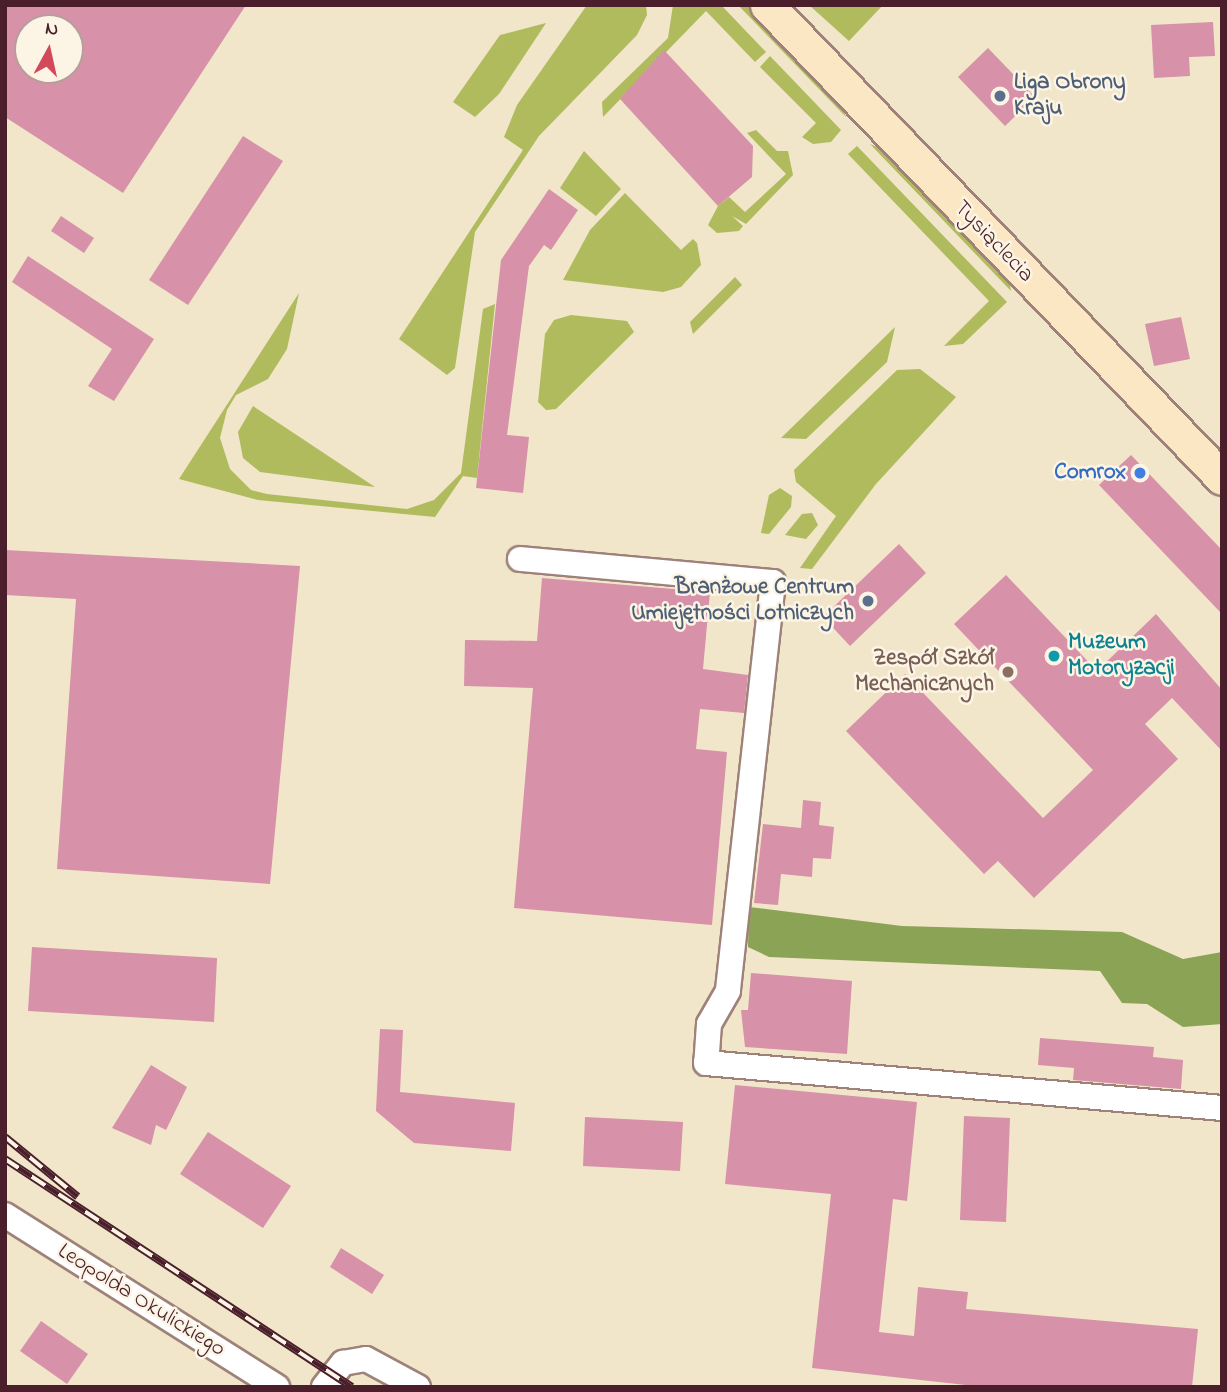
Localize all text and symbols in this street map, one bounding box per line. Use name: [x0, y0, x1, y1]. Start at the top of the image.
north arrow: [14, 14, 84, 84]
text: N: [43, 15, 60, 44]
place label: Liga Obrony Kraju: [1014, 69, 1126, 123]
marker: Liga Obrony Kraju: [992, 88, 1008, 104]
street label: Tysiąclecia: [947, 195, 1039, 289]
place label: Comrox: [1054, 459, 1126, 487]
marker: Comrox: [1132, 465, 1148, 481]
place label: Branżowe Centrum Umiejętności Lotniczych: [631, 574, 854, 628]
marker: Branżowe Centrum Umiejętności Lotniczych: [860, 593, 876, 609]
place label: Muzeum Motoryzacji: [1068, 629, 1175, 683]
place label: Zespół Szkół Mechanicznych: [855, 645, 994, 699]
marker: Muzeum Motoryzacji: [1046, 648, 1062, 664]
marker: Zespół Szkół Mechanicznych: [1000, 664, 1016, 680]
street label: Leopolda Okulickiego: [52, 1238, 230, 1364]

